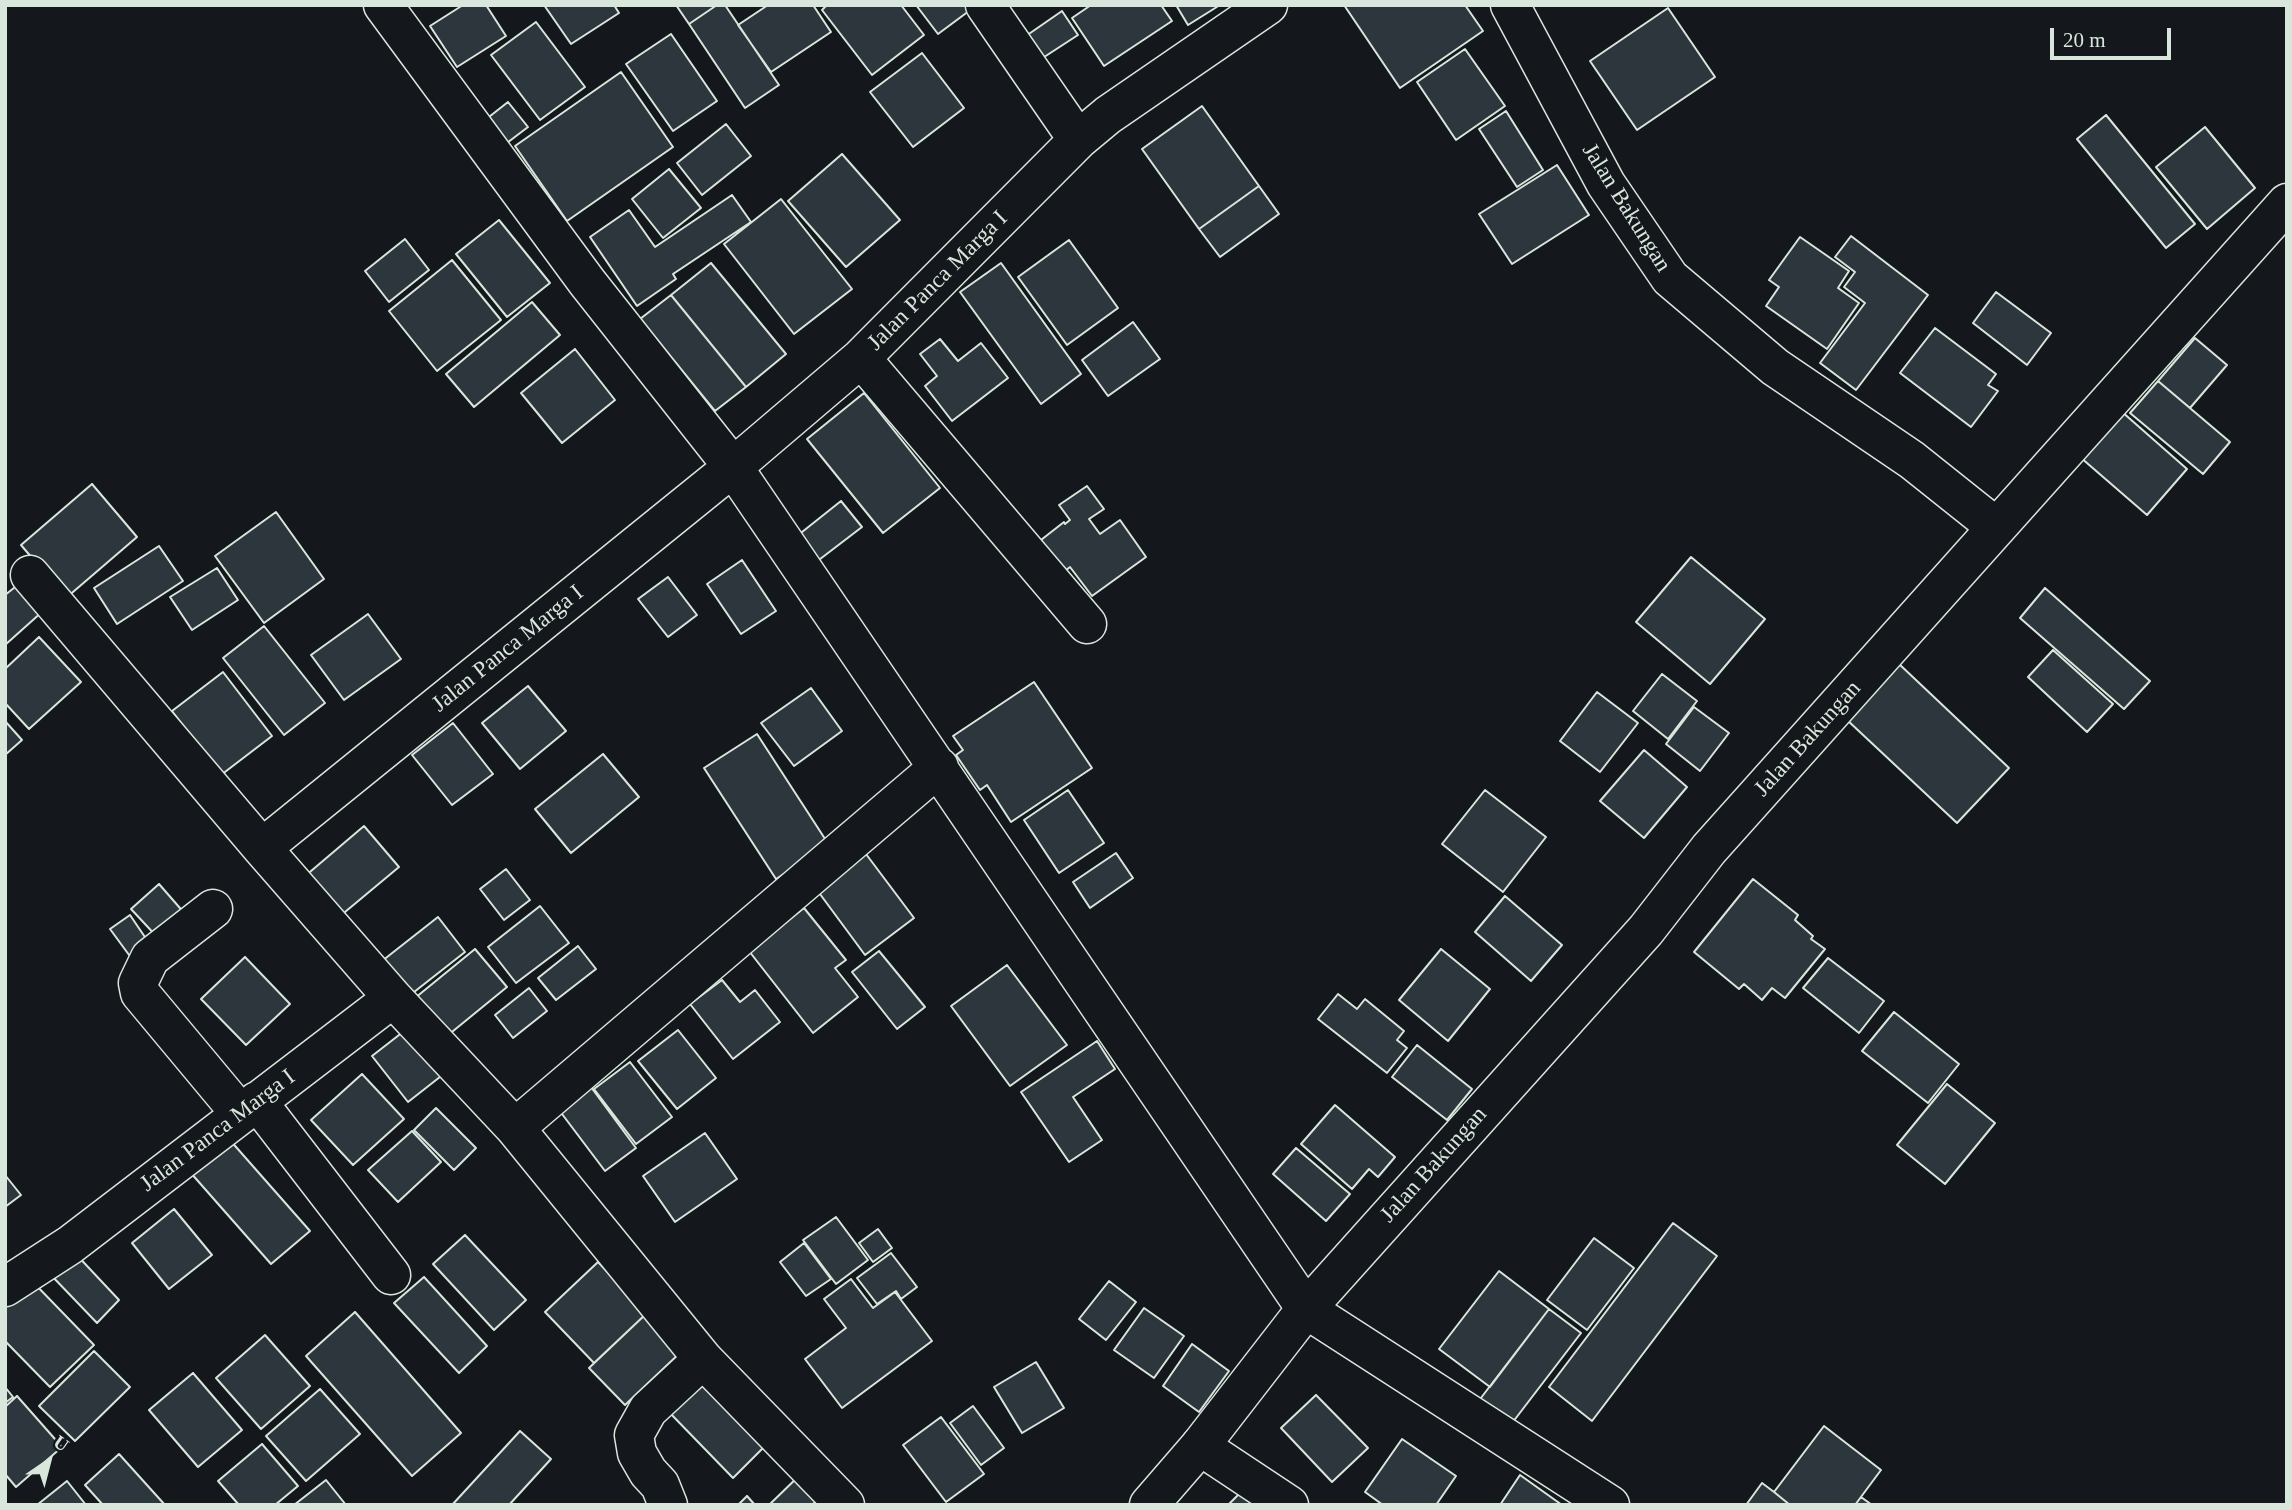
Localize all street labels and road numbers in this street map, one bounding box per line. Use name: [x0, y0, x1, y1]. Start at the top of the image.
street label: Jalan Bakungan: [1576, 139, 1676, 277]
street label: Jalan Panca Marga I: [862, 205, 1014, 357]
street label: Jalan Panca Marga I: [427, 580, 589, 718]
street label: Jalan Bakungan: [1749, 675, 1867, 803]
street label: Jalan Panca Marga I: [135, 1064, 301, 1198]
street label: Jalan Bakungan: [1375, 1101, 1493, 1229]

